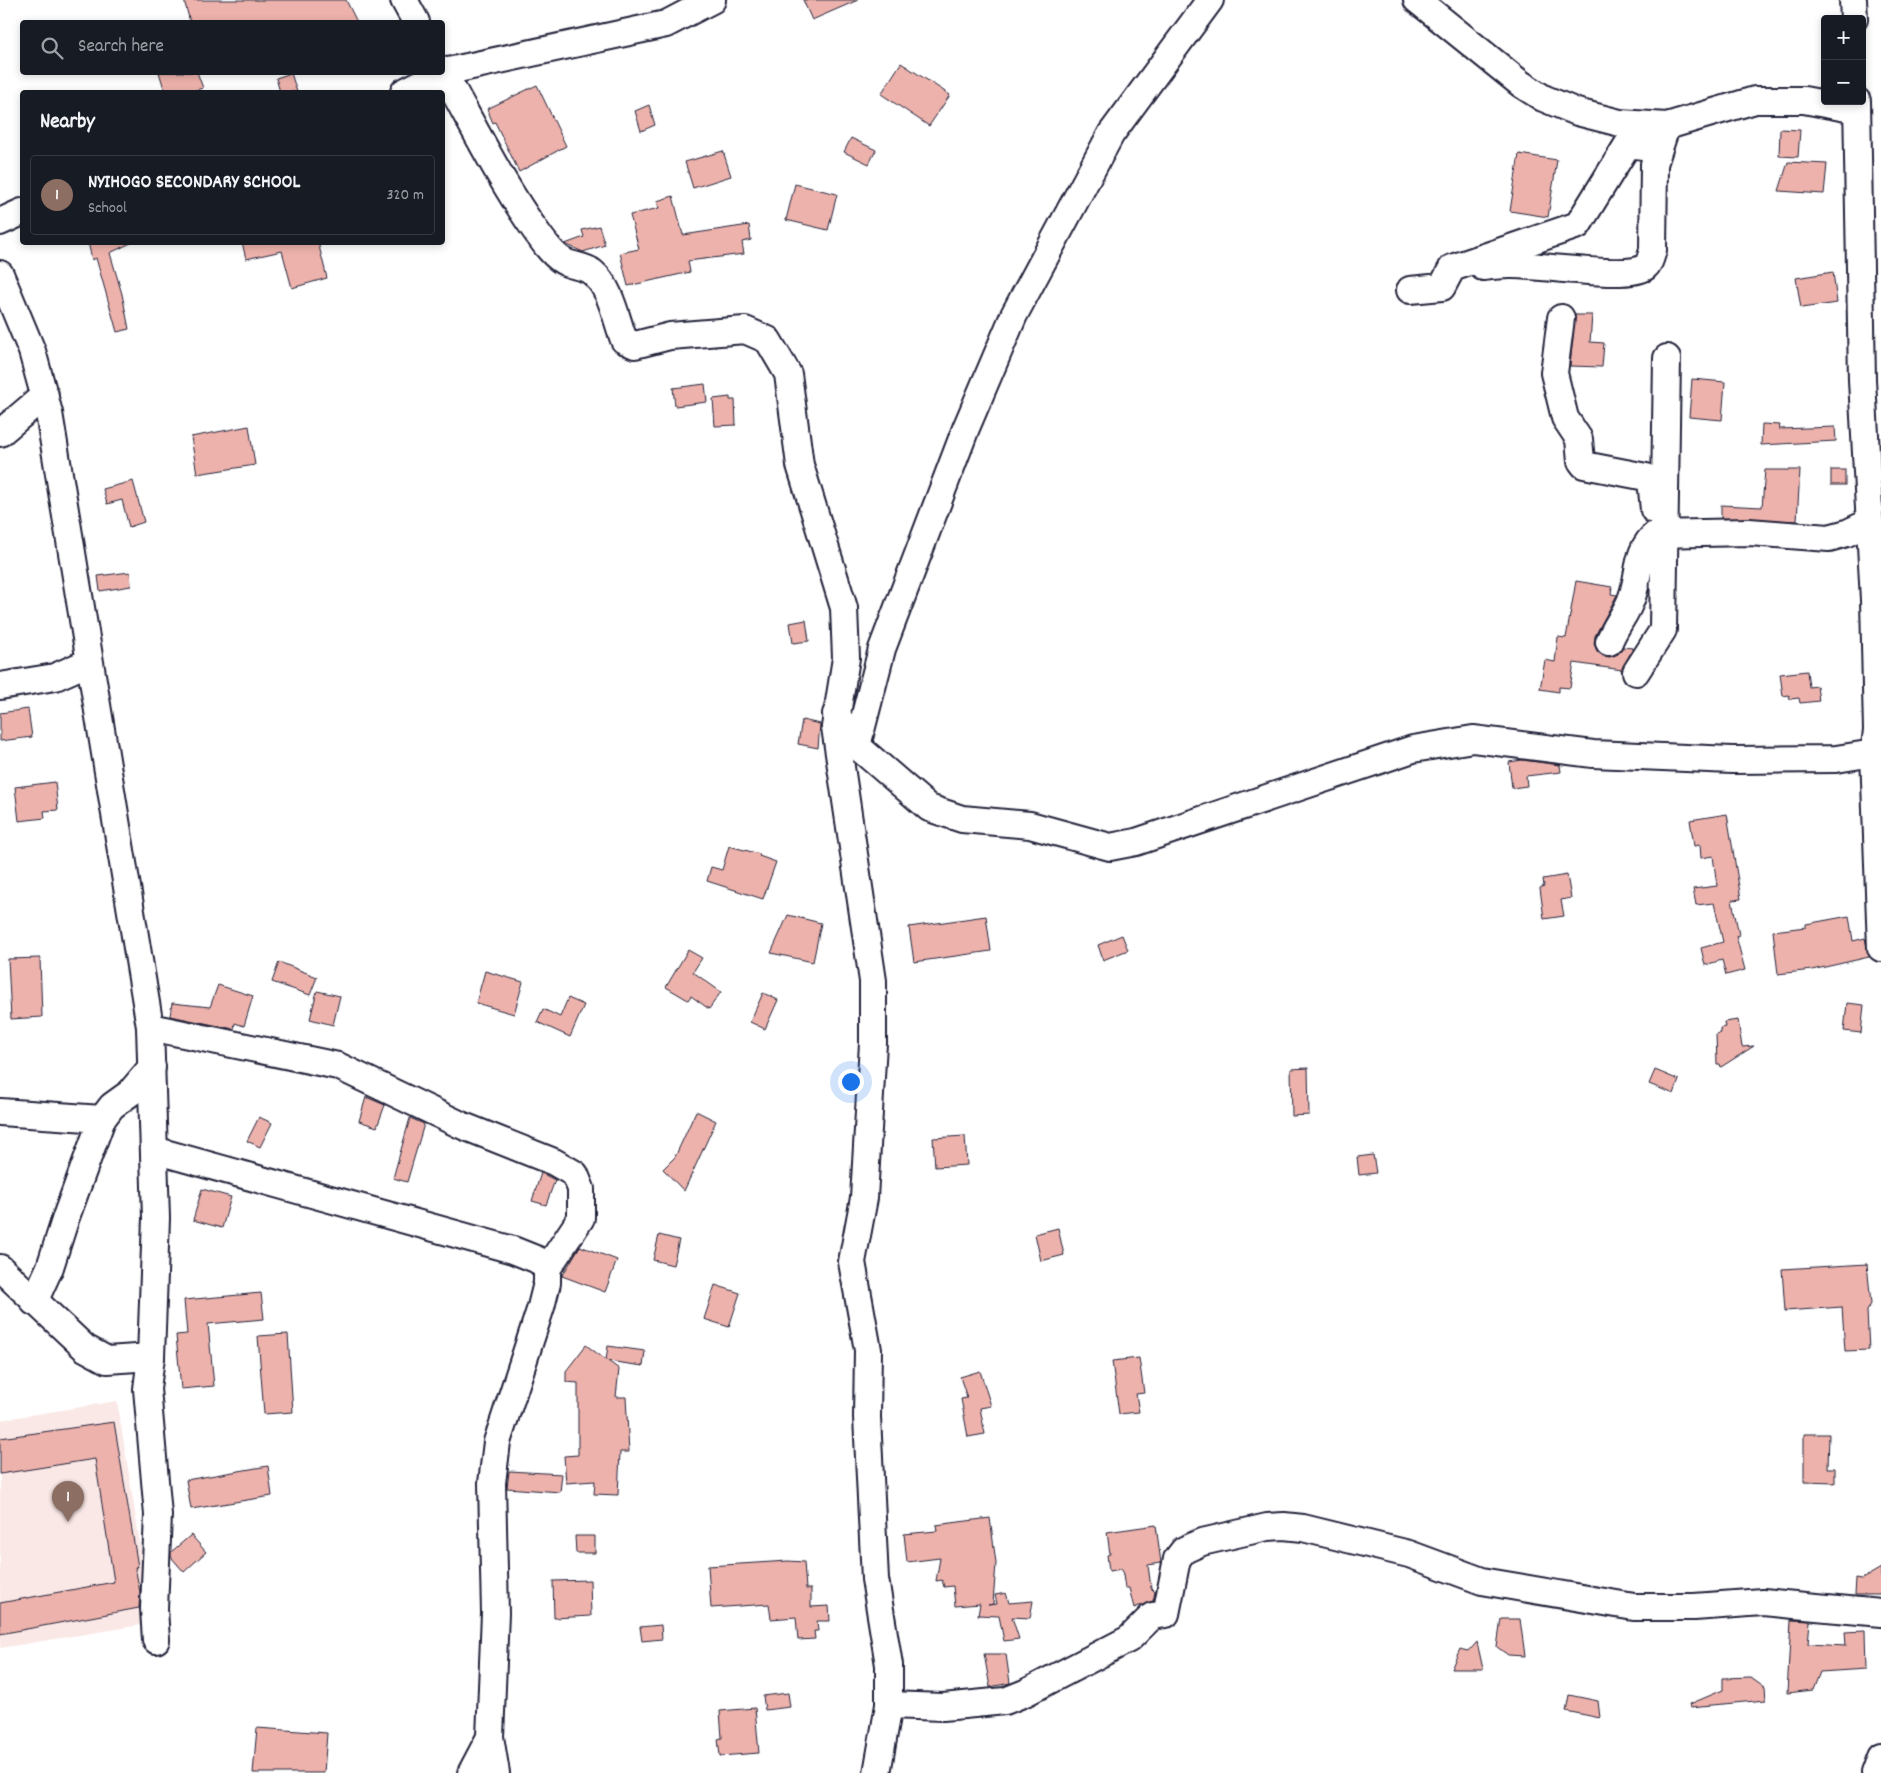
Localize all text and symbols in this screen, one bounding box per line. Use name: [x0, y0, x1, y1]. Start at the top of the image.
map controls: [1821, 15, 1866, 105]
button: +: [1821, 15, 1866, 60]
search box: [20, 20, 445, 75]
icon: search: [38, 34, 66, 62]
text: Search here: [78, 34, 164, 61]
button: −: [1821, 60, 1866, 105]
text: Nearby: [40, 108, 95, 138]
text: NYIHOGO SECONDARY SCHOOL: [88, 170, 300, 197]
text: 1: [55, 184, 59, 207]
text: 320 m: [387, 184, 424, 207]
text: School: [88, 197, 127, 220]
your location: [838, 1069, 864, 1095]
pin: 1: [52, 1481, 84, 1522]

